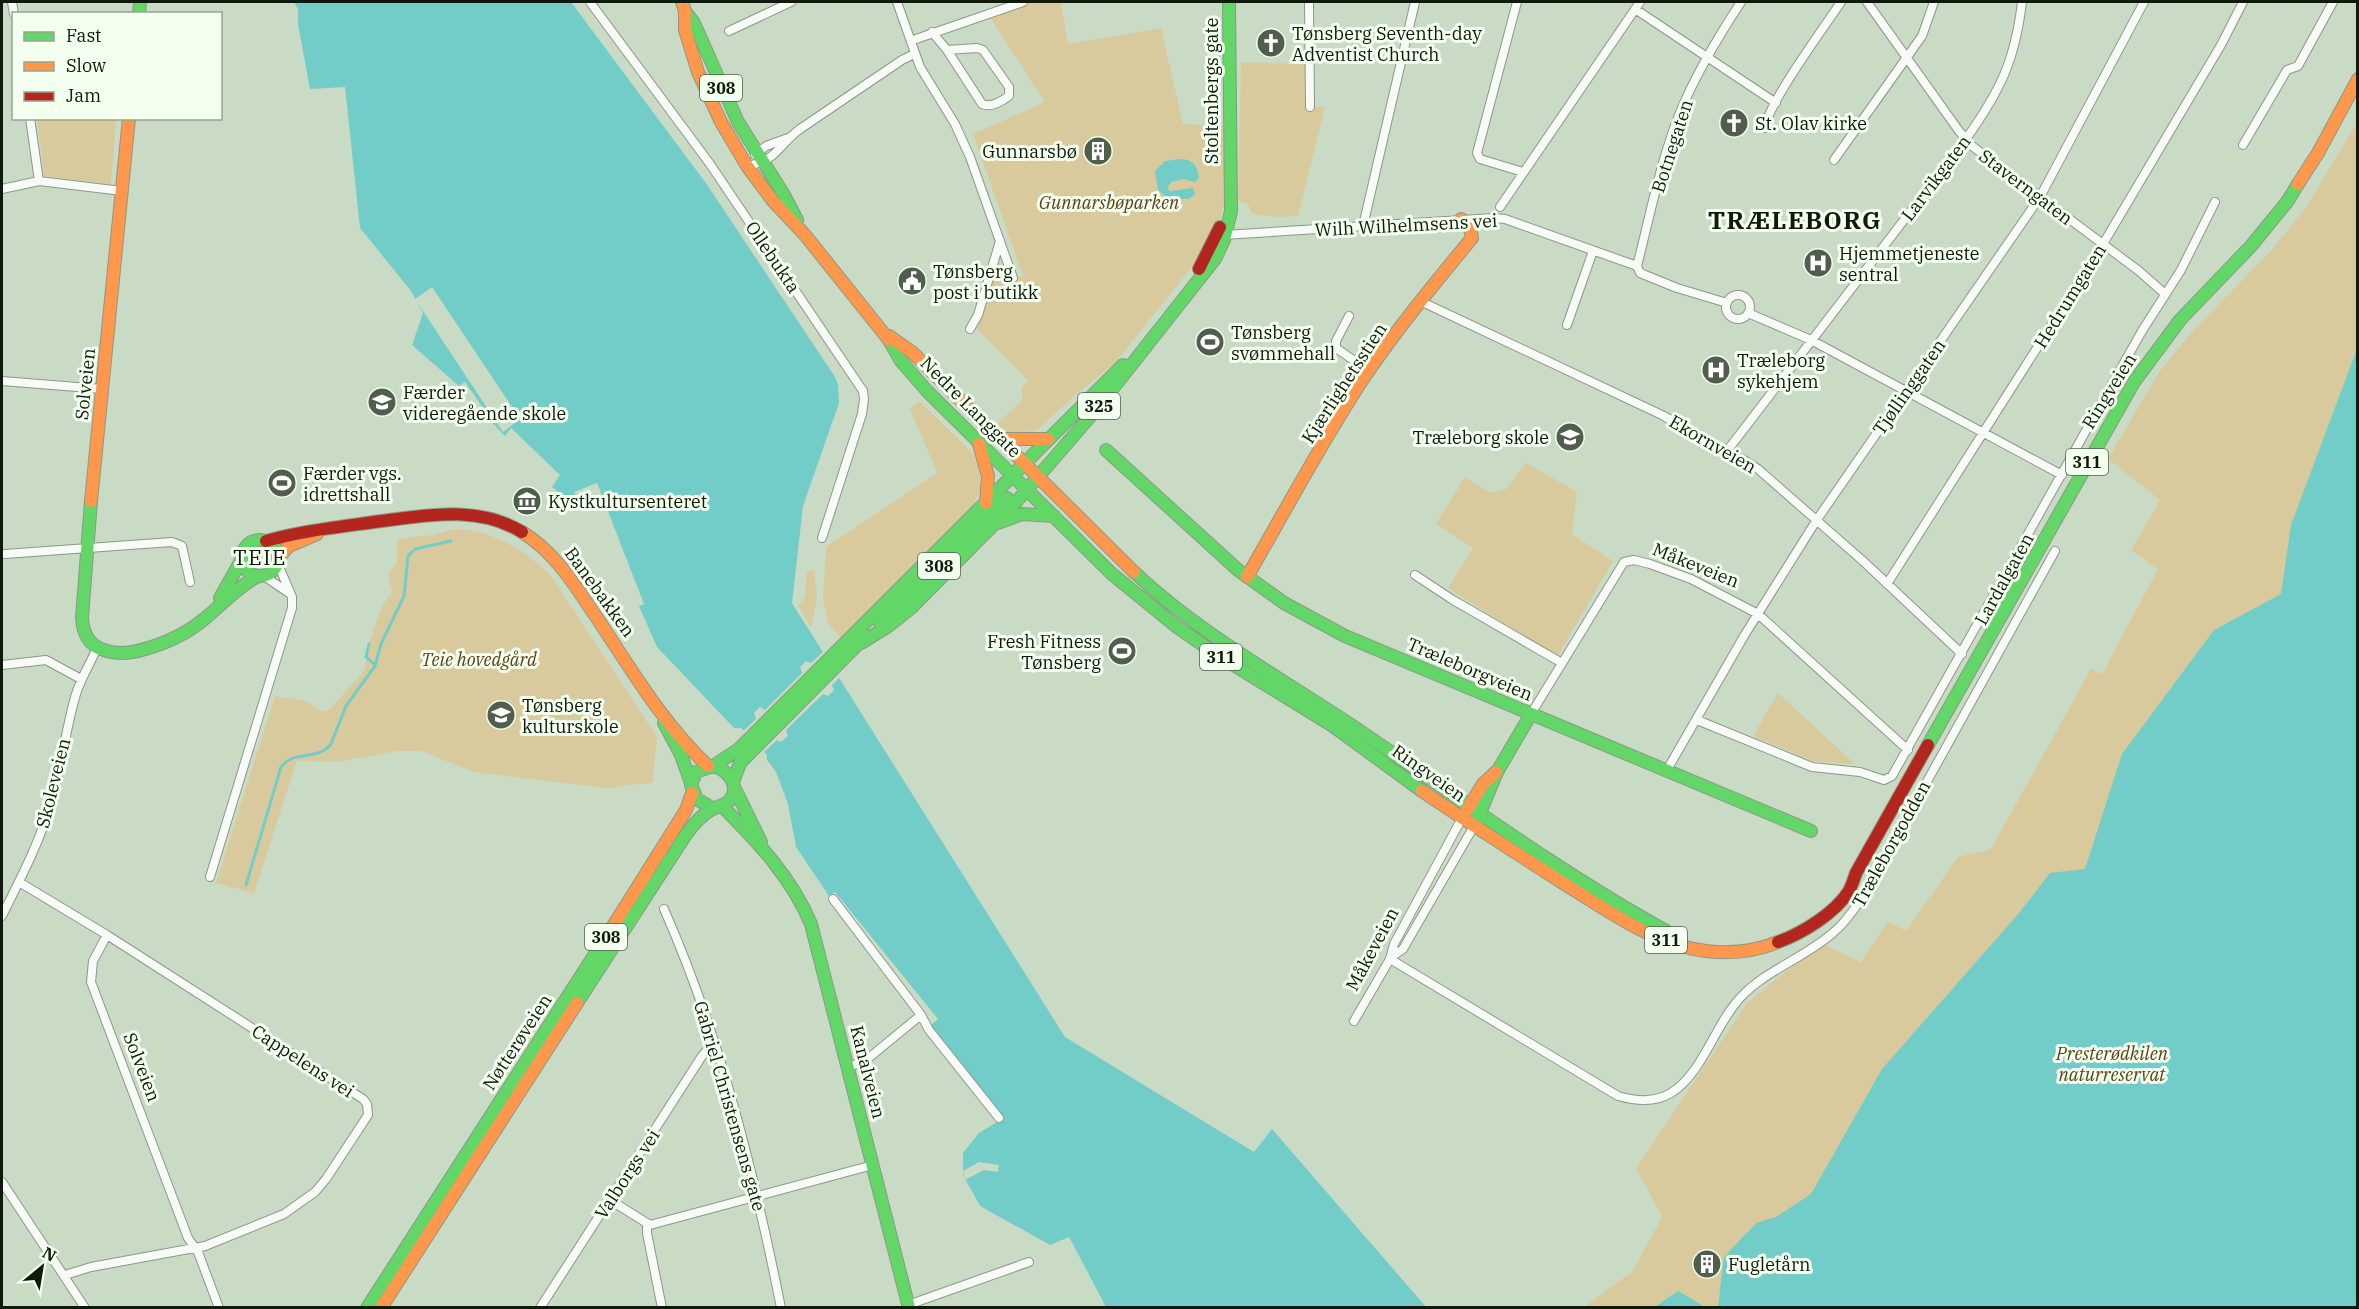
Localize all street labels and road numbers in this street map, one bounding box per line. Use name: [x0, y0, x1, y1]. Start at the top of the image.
street label: Stoltenbergs gate: [1200, 18, 1223, 164]
road number: 308: [700, 75, 742, 101]
street label: Botnegaten: [1646, 97, 1698, 195]
street label: Larvikgaten: [1896, 131, 1976, 225]
street label: Staverngaten: [1974, 144, 2078, 230]
street label: Wilh Wilhelmsens vei: [1314, 209, 1498, 241]
street label: Ollebukta: [741, 217, 805, 297]
street label: Hedrumgaten: [2029, 240, 2111, 352]
street label: Kjærlighetsstien: [1296, 318, 1392, 448]
street label: Tjøllinggaten: [1867, 335, 1951, 439]
street label: Solveien: [70, 347, 100, 421]
street label: Ringveien: [2077, 349, 2141, 433]
street label: Nedre Langgate: [916, 352, 1026, 462]
road number: 325: [1078, 393, 1120, 419]
street label: Ekornveien: [1665, 410, 1761, 478]
road number: 311: [2066, 449, 2108, 475]
street label: Lardalgaten: [1969, 529, 2039, 629]
street label: Måkeveien: [1649, 537, 1743, 593]
street label: Banebakken: [560, 542, 640, 642]
road number: 308: [918, 553, 960, 579]
street label: Træleborgveien: [1404, 632, 1536, 706]
road number: 311: [1200, 644, 1242, 670]
street label: Skoleveien: [31, 736, 75, 830]
street label: Ringveien: [1388, 739, 1470, 807]
street label: Træleborgodden: [1847, 777, 1935, 911]
street label: Måkeveien: [1340, 903, 1404, 995]
road number: 308: [585, 924, 627, 950]
road number: 311: [1645, 927, 1687, 953]
street label: Nøtterøveien: [477, 990, 557, 1094]
street label: Gabriel Christensens gate: [689, 998, 771, 1214]
street label: Cappelens vei: [247, 1019, 359, 1103]
street label: Kanalveien: [845, 1023, 891, 1121]
street label: Solveien: [118, 1029, 166, 1105]
street label: Valborgs vei: [589, 1124, 665, 1223]

